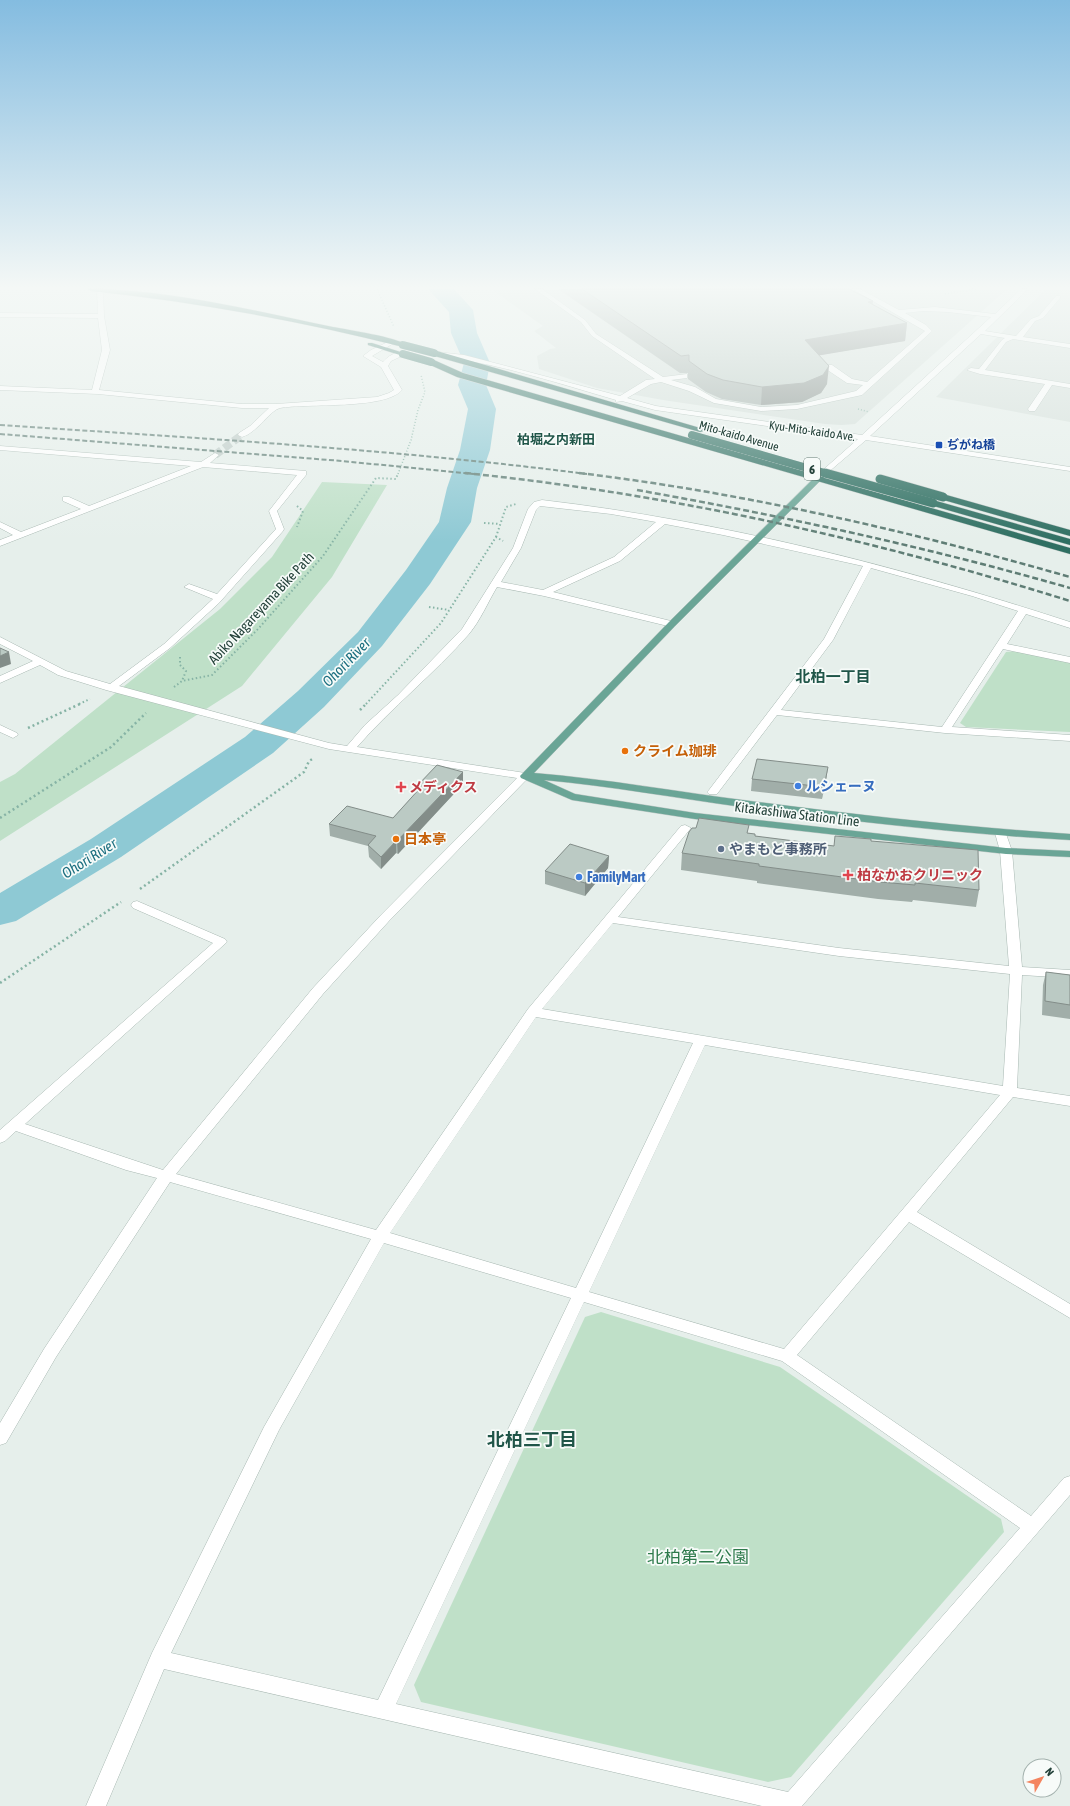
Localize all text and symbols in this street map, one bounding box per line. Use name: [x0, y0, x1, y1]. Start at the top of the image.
street label: Mito-kaido Avenue: [697, 418, 781, 454]
street label: Kyu-Mito-kaido Ave.: [768, 418, 856, 444]
district label: 柏堀之内新田: [517, 432, 595, 447]
place label: ぢがね橋: [947, 438, 996, 452]
marker: ぢがね橋: [934, 440, 944, 450]
road number: 6: [804, 458, 820, 480]
street label: Abiko Nagareyama Bike Path: [205, 549, 317, 667]
water label: Ohori River: [319, 634, 374, 690]
district label: 北柏一丁目: [795, 668, 871, 685]
place label: クライム珈琲: [633, 743, 717, 759]
marker: クライム珈琲: [620, 746, 630, 756]
place label: ルシェーヌ: [806, 778, 876, 794]
place label: メディクス: [409, 779, 478, 795]
marker: ルシェーヌ: [793, 781, 803, 791]
marker: メディクス: [396, 782, 406, 792]
street label: Kitakashiwa Station Line: [734, 798, 860, 830]
place label: 日本亭: [404, 831, 446, 847]
water label: Ohori River: [59, 834, 120, 881]
marker: 日本亭: [391, 834, 401, 844]
place label: やまもと事務所: [729, 841, 827, 857]
marker: やまもと事務所: [716, 844, 726, 854]
place label: 柏なかおクリニック: [857, 867, 983, 883]
place label: FamilyMart: [587, 869, 645, 885]
marker: 柏なかおクリニック: [842, 869, 854, 881]
marker: FamilyMart: [574, 872, 584, 882]
district label: 北柏三丁目: [487, 1429, 577, 1450]
park label: 北柏第二公園: [647, 1547, 749, 1567]
north arrow: [1022, 1758, 1062, 1798]
text: N: [1043, 1765, 1056, 1778]

